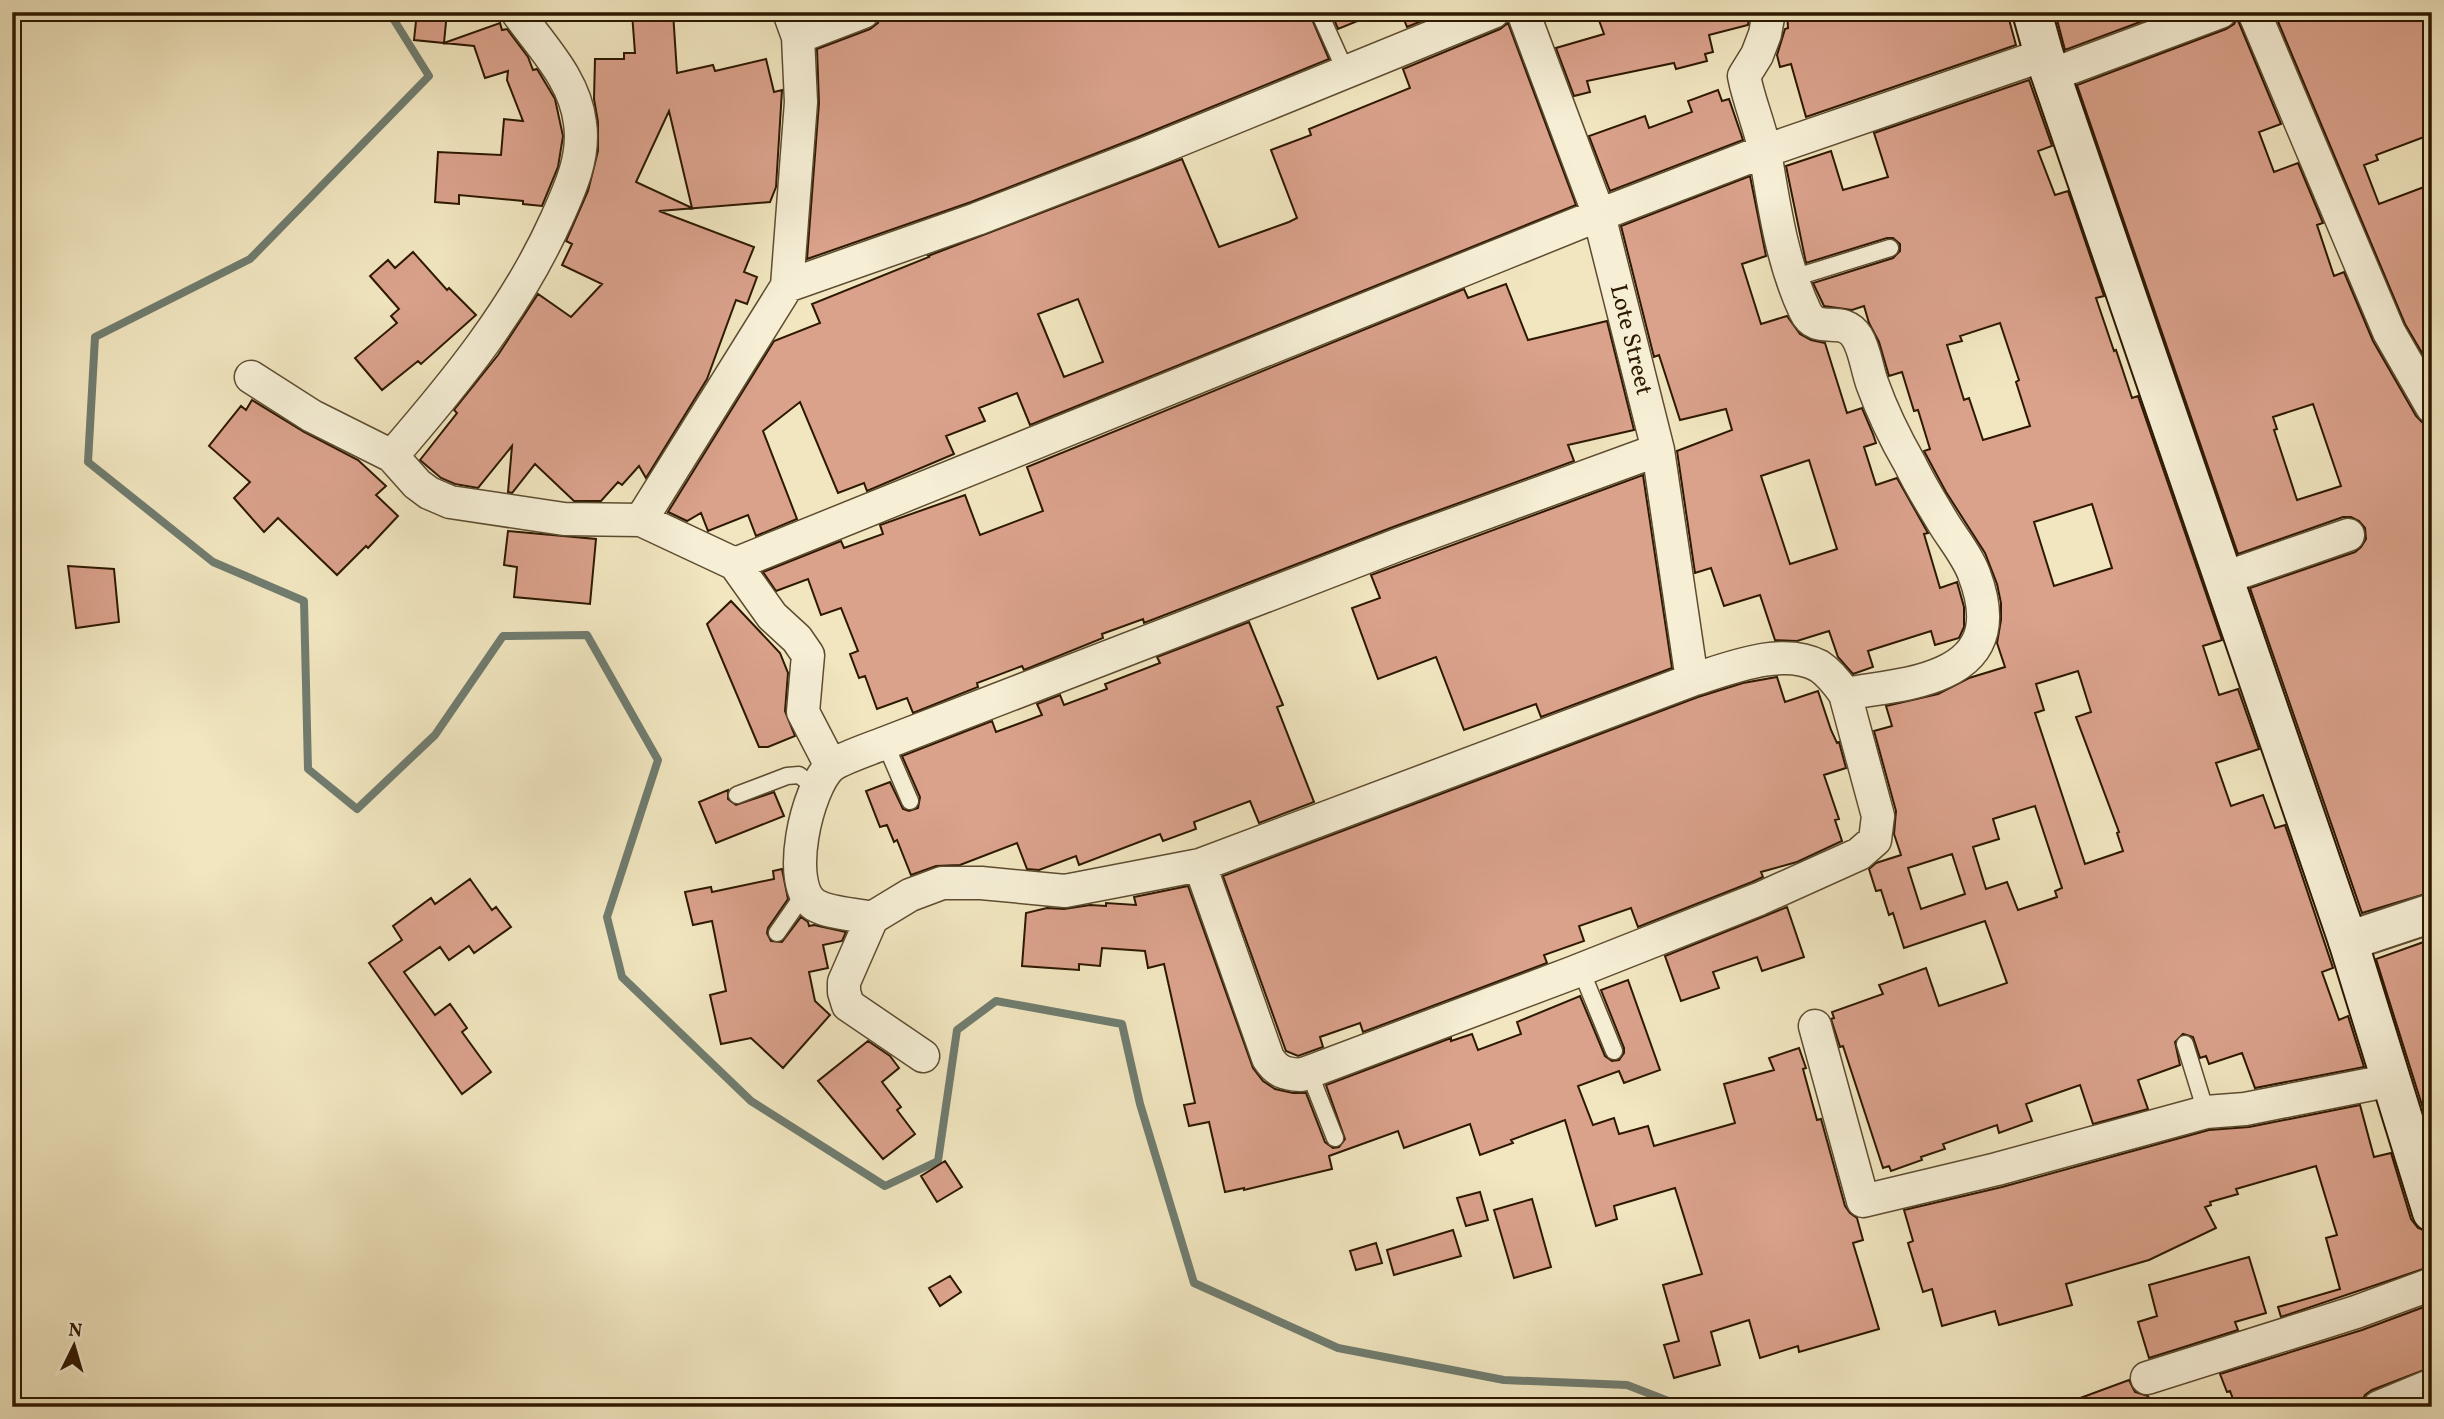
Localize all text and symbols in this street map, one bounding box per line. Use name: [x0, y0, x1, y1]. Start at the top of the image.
street label: Lote Street: [1600, 281, 1660, 399]
north arrow: [38, 1310, 108, 1380]
text: N: [67, 1318, 84, 1345]

